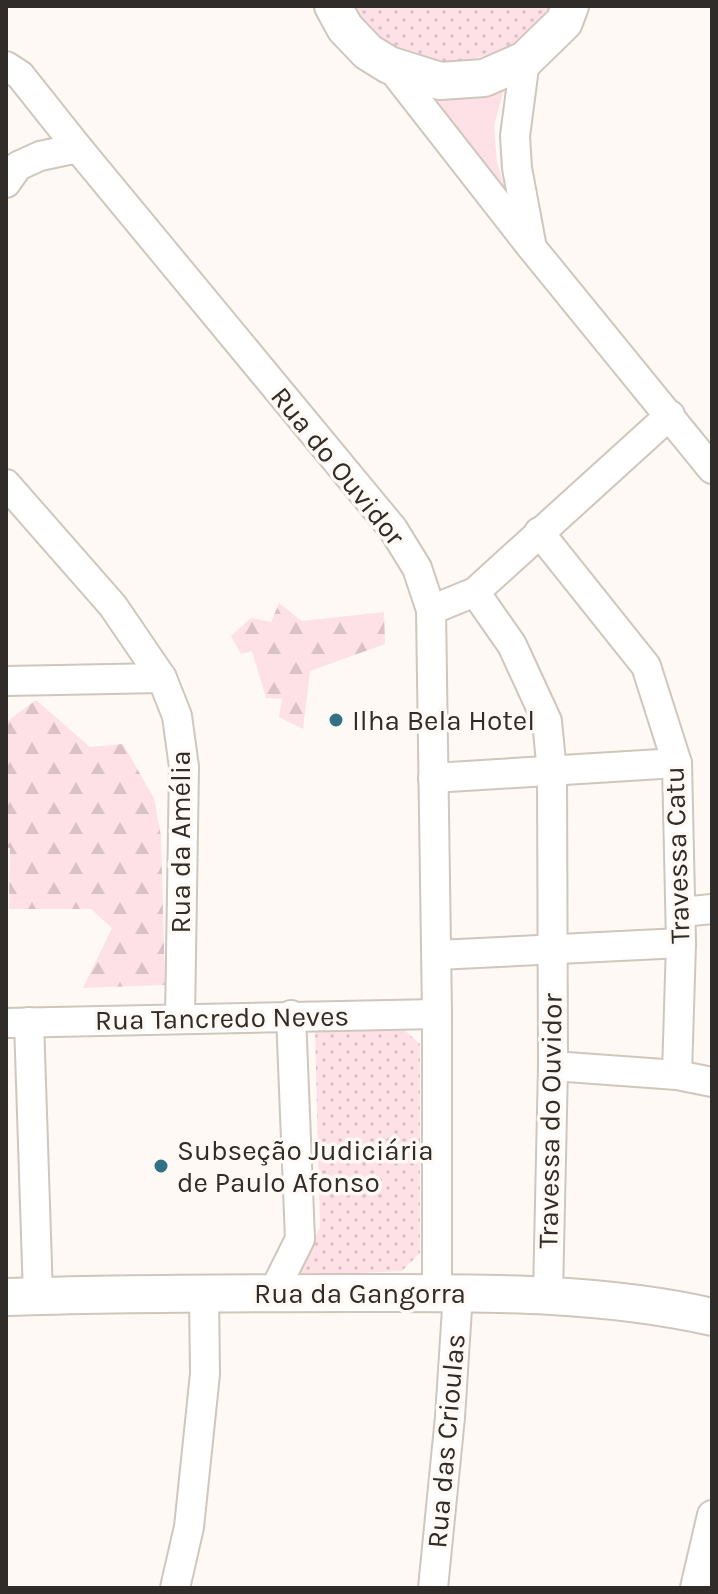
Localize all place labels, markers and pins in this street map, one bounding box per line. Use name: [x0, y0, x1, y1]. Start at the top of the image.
place label: Ilha Bela Hotel: [352, 704, 535, 737]
marker: Ilha Bela Hotel: [327, 711, 345, 729]
place label: Subseção Judiciária de Paulo Afonso: [177, 1134, 434, 1199]
marker: Subseção Judiciária de Paulo Afonso: [152, 1157, 170, 1175]

